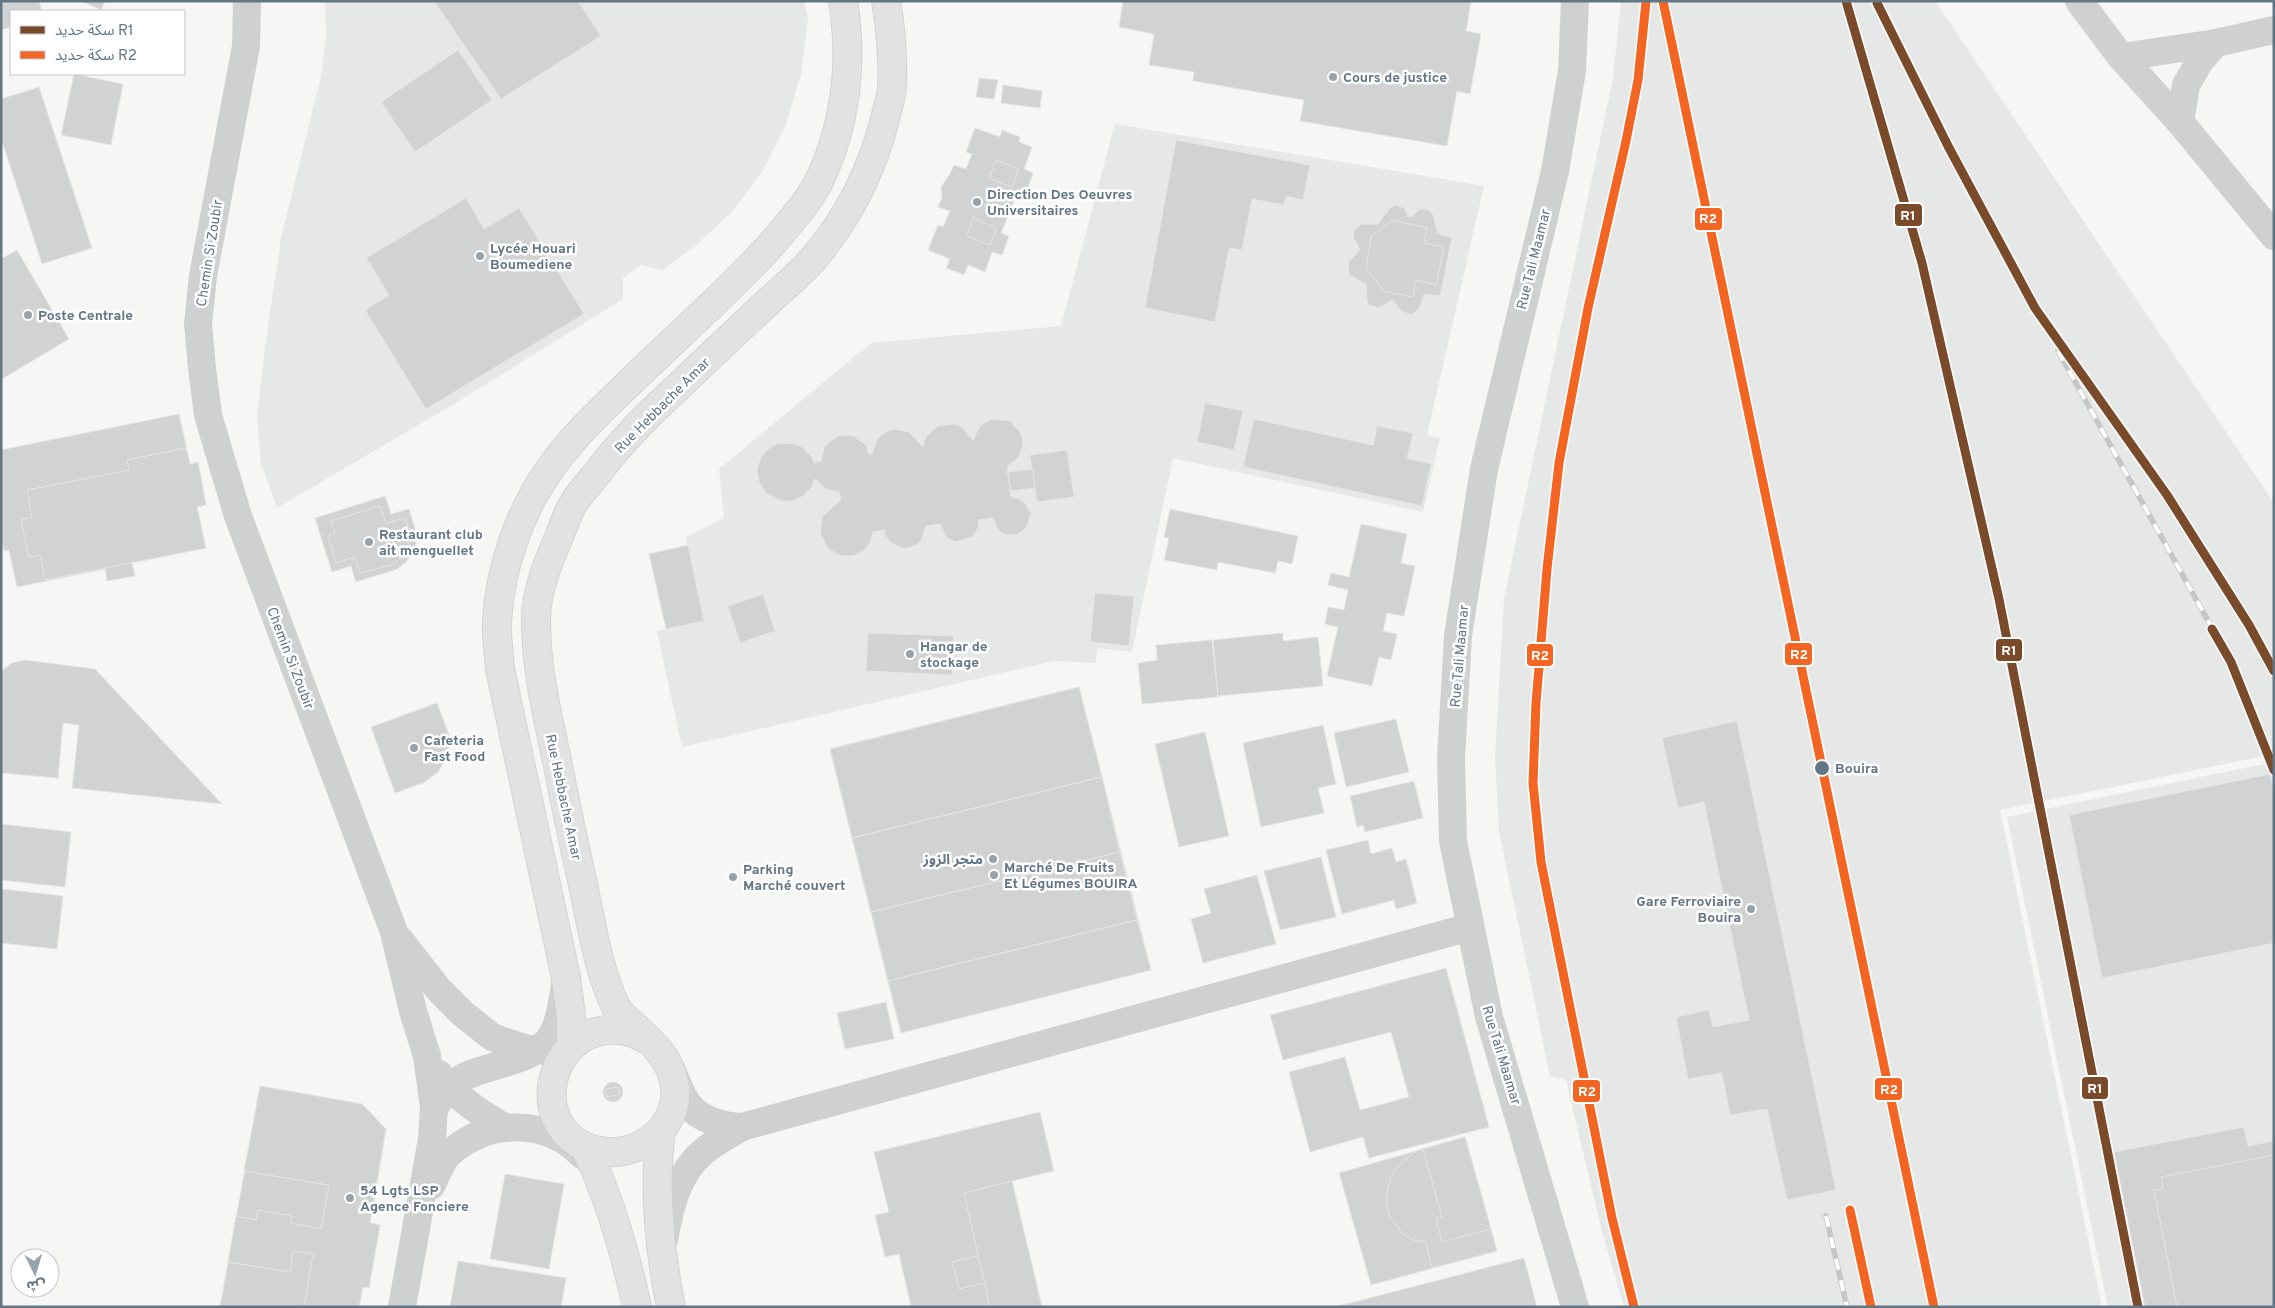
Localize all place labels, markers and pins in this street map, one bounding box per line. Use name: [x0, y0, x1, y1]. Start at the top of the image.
place label: Cours de justice: [1343, 70, 1447, 87]
marker: Cours de justice: [1327, 71, 1339, 83]
place label: Direction Des Oeuvres Universitaires: [987, 187, 1132, 220]
marker: Direction Des Oeuvres Universitaires: [971, 196, 983, 208]
place label: Lycée Houari Boumediene: [490, 241, 576, 274]
marker: Lycée Houari Boumediene: [474, 250, 486, 262]
place label: Poste Centrale: [38, 308, 133, 325]
marker: Poste Centrale: [22, 309, 34, 321]
place label: Restaurant club ait menguellet: [379, 527, 483, 560]
marker: Restaurant club ait menguellet: [363, 536, 375, 548]
place label: Hangar de stockage: [920, 639, 988, 672]
marker: Hangar de stockage: [904, 648, 916, 660]
place label: Cafeteria Fast Food: [424, 733, 485, 766]
marker: Cafeteria Fast Food: [408, 742, 420, 754]
marker: Bouira: [1813, 759, 1831, 777]
place label: Bouira: [1835, 761, 1878, 778]
place label: متجر الزوز: [922, 852, 983, 869]
marker: متجر الزوز: [987, 853, 999, 865]
place label: Marché De Fruits Et Légumes BOUIRA: [1004, 860, 1137, 893]
place label: Parking Marché couvert: [743, 862, 846, 895]
marker: Marché De Fruits Et Légumes BOUIRA: [988, 869, 1000, 881]
marker: Parking Marché couvert: [727, 871, 739, 883]
place label: Gare Ferroviaire Bouira: [1636, 894, 1741, 927]
marker: Gare Ferroviaire Bouira: [1745, 903, 1757, 915]
place label: 54 Lgts LSP Agence Fonciere: [360, 1183, 469, 1216]
marker: 54 Lgts LSP Agence Fonciere: [344, 1192, 356, 1204]

